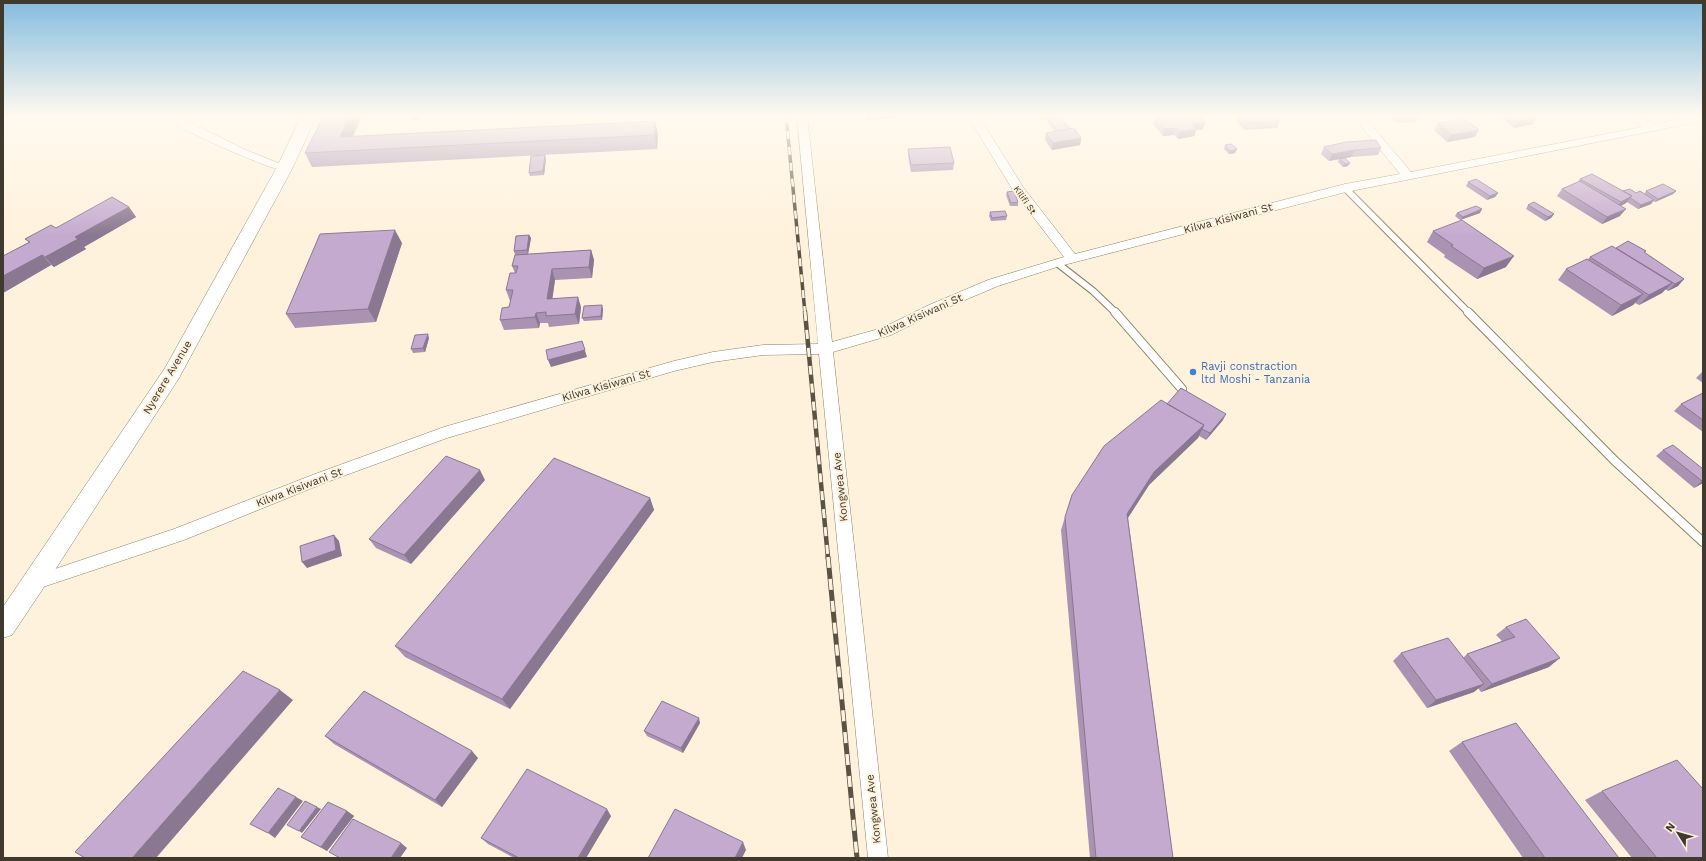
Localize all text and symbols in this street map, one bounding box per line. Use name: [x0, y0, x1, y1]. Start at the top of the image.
street label: Kilifi St: [1012, 184, 1038, 216]
street label: Kilwa Kisiwani St: [1182, 200, 1274, 237]
street label: Kilwa Kisiwani St: [876, 291, 965, 340]
street label: Nyerere Avenue: [140, 338, 195, 416]
place label: Ravji constraction ltd Moshi - Tanzania: [1201, 360, 1310, 386]
street label: Kilwa Kisiwani St: [560, 367, 652, 404]
marker: Ravji constraction ltd Moshi - Tanzania: [1188, 367, 1198, 377]
street label: Kongwea Ave: [830, 452, 851, 522]
street label: Kilwa Kisiwani St: [254, 465, 345, 510]
street label: Kongwea Ave: [863, 774, 884, 844]
north arrow: [1658, 813, 1698, 853]
text: N: [1663, 820, 1678, 834]

